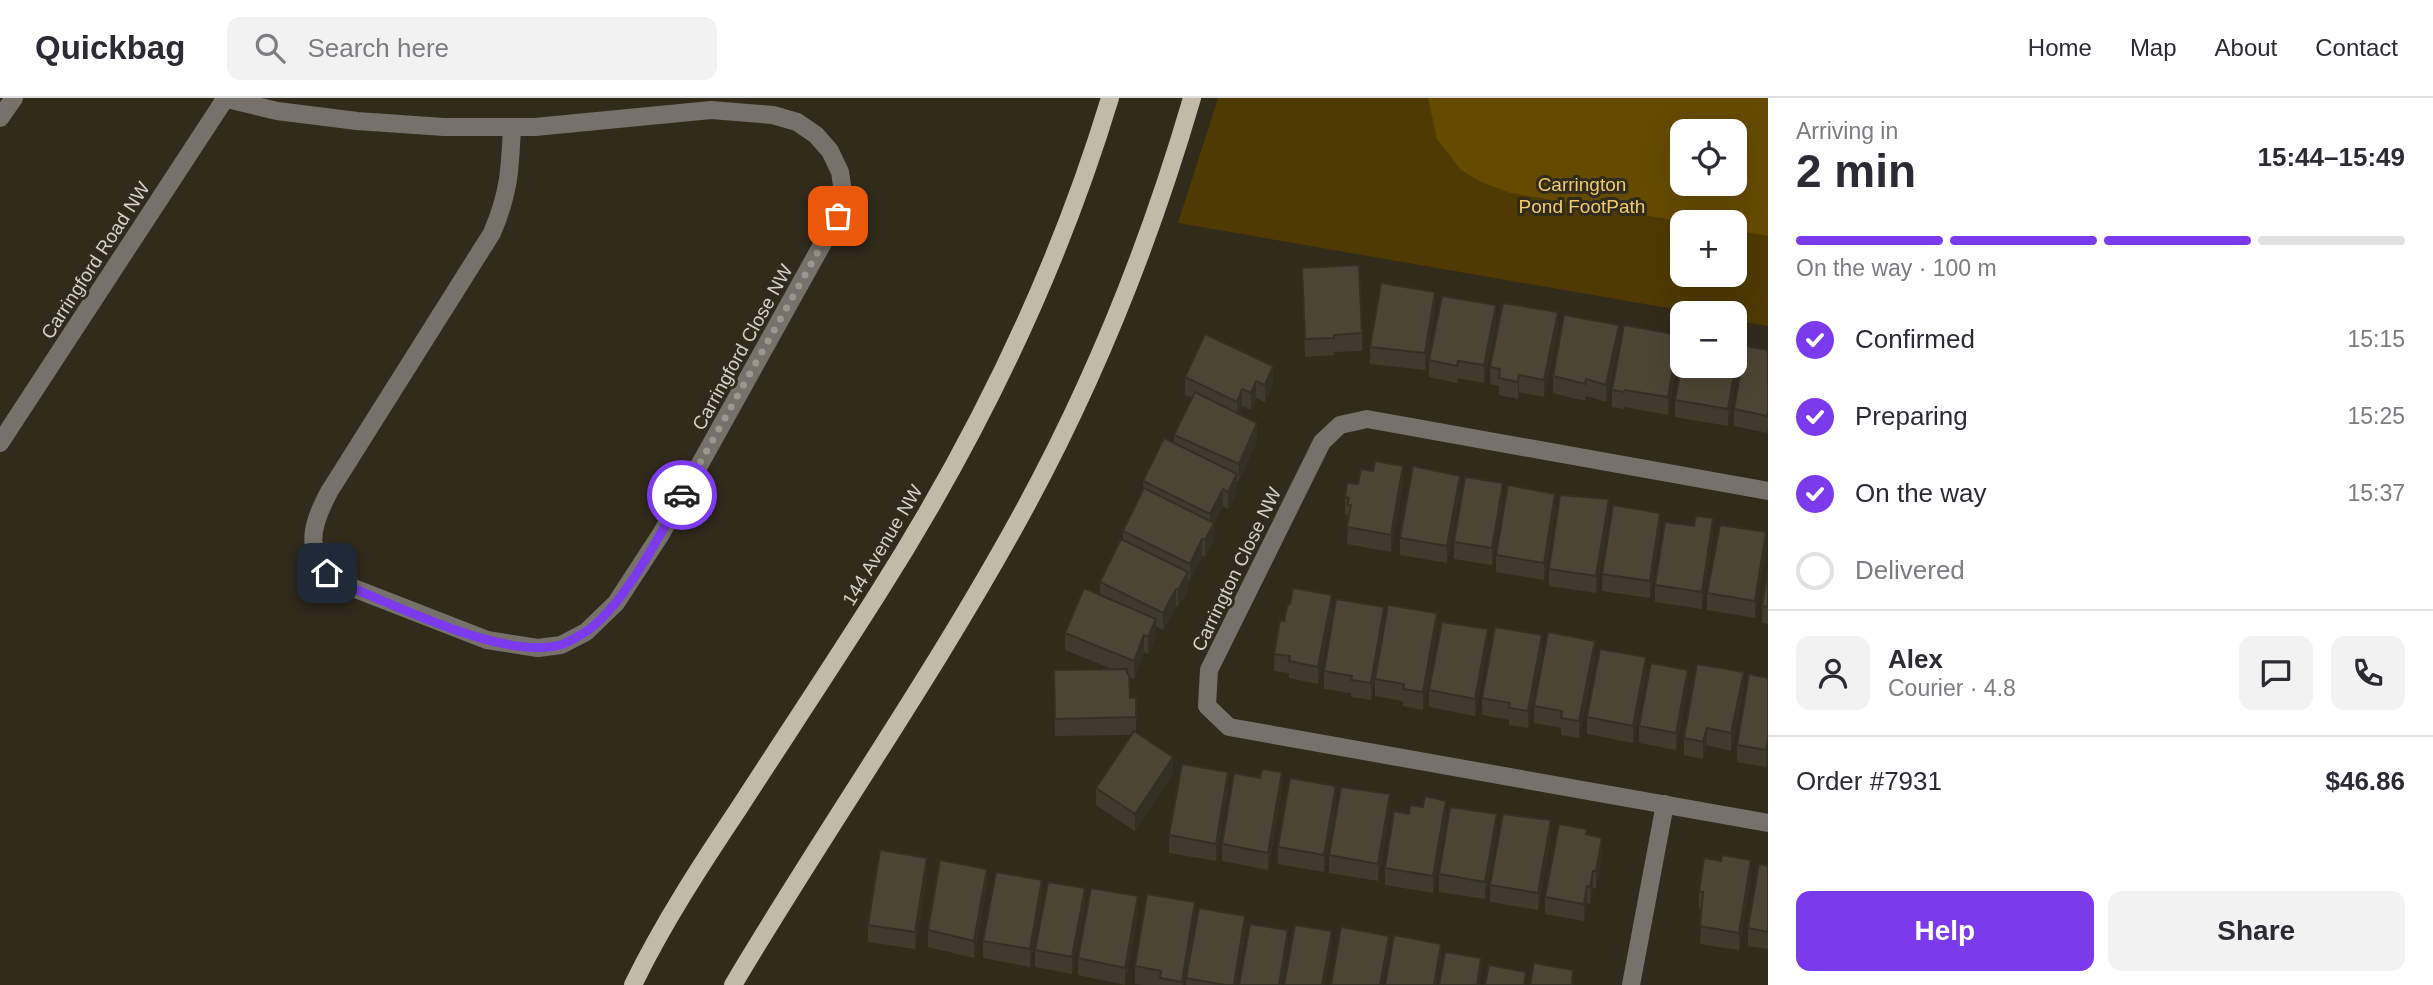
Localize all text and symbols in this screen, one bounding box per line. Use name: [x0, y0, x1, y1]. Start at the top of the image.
search box: [227, 17, 717, 80]
text: Quickbag: [35, 29, 185, 66]
icon: search: [251, 29, 289, 67]
text: Search here: [307, 33, 449, 63]
text: Home: [2028, 34, 2092, 61]
text: Map: [2130, 34, 2177, 61]
text: About: [2215, 34, 2277, 61]
text: Contact: [2315, 34, 2398, 61]
text: Arriving in: [1796, 118, 1898, 144]
map controls: [1670, 119, 1747, 378]
button: locate: [1670, 119, 1747, 196]
text: 15:44–15:49: [2258, 142, 2405, 172]
text: 2 min: [1796, 145, 1916, 197]
park label: Carrington Pond FootPath: [1519, 174, 1645, 217]
street label: Carringford Road NW: [37, 178, 154, 343]
pin: [808, 186, 868, 246]
icon: bag: [819, 197, 857, 235]
button: +: [1670, 210, 1747, 287]
text: On the way · 100 m: [1796, 255, 1997, 281]
street label: Carringford Close NW: [688, 261, 797, 434]
button: −: [1670, 301, 1747, 378]
icon: check: [1796, 321, 1834, 359]
text: Confirmed: [1855, 324, 1975, 354]
text: 15:15: [2347, 326, 2405, 352]
icon: check: [1796, 398, 1834, 436]
text: Preparing: [1855, 401, 1968, 431]
text: 15:25: [2347, 403, 2405, 429]
courier: [647, 460, 717, 530]
icon: check: [1796, 475, 1834, 513]
icon: car: [663, 476, 701, 514]
text: On the way: [1855, 478, 1987, 508]
text: 15:37: [2347, 480, 2405, 506]
street label: 144 Avenue NW: [838, 481, 927, 609]
street label: Carrington Close NW: [1188, 484, 1285, 654]
pin: [297, 543, 357, 603]
icon: home: [308, 554, 346, 592]
text: Delivered: [1855, 555, 1965, 585]
button: person: [1796, 636, 1870, 710]
button: chat: [2239, 636, 2313, 710]
button: phone: [2331, 636, 2405, 710]
text: Alex: [1888, 644, 1943, 674]
text: Courier · 4.8: [1888, 675, 2016, 701]
text: Order #7931: [1796, 766, 1942, 796]
text: $46.86: [2325, 766, 2405, 796]
button: Help: [1796, 891, 2094, 971]
button: Share: [2108, 891, 2405, 971]

